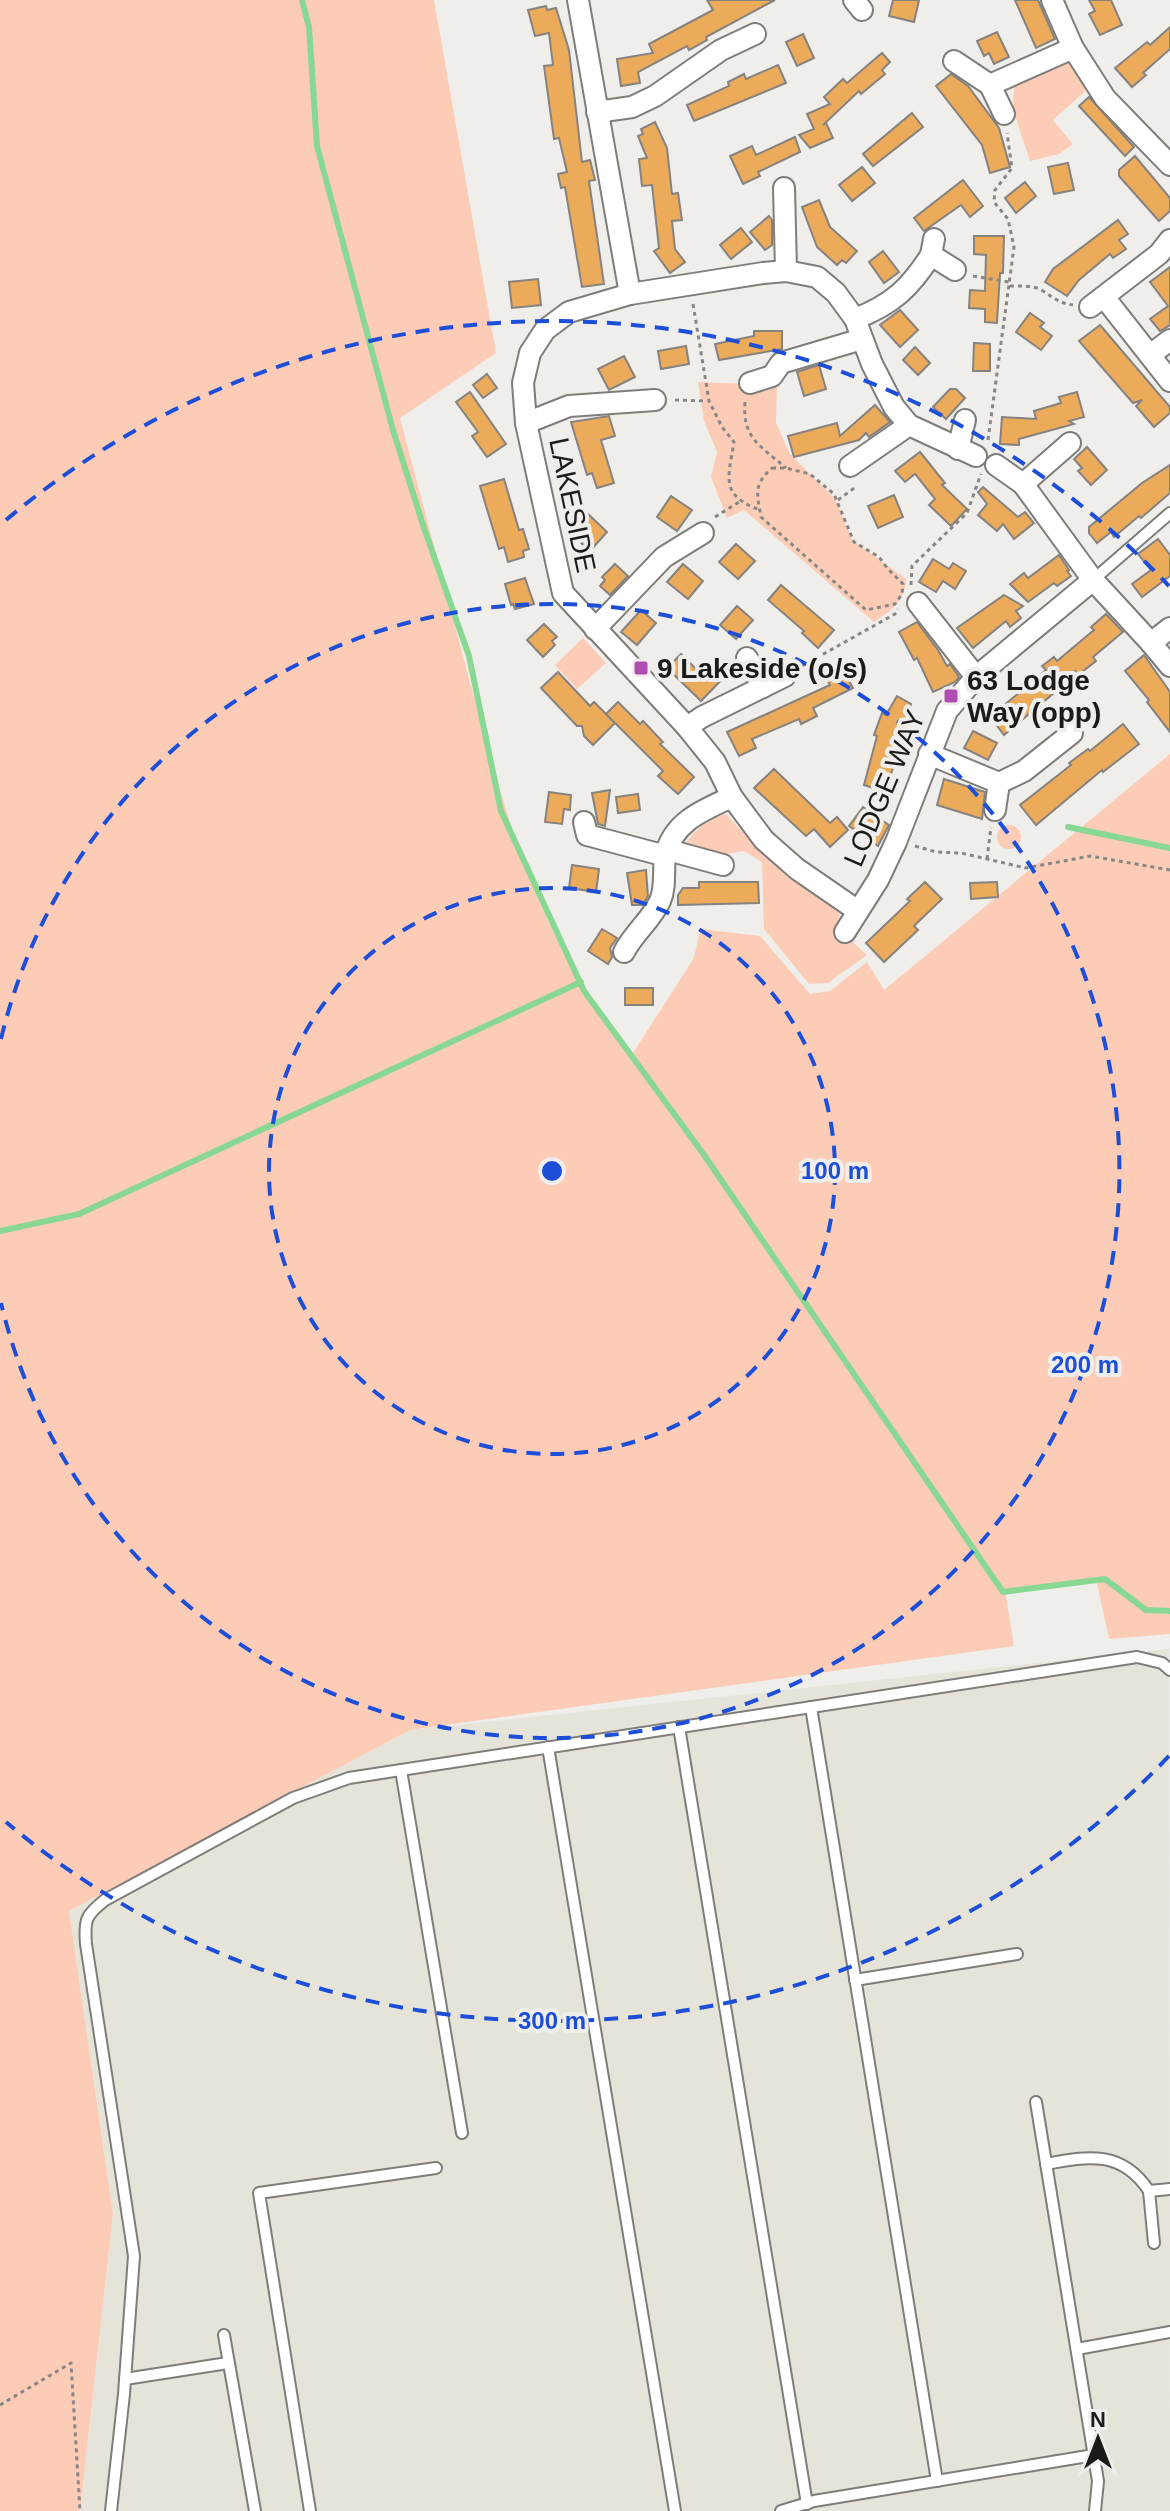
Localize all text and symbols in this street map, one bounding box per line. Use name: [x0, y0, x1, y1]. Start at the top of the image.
street label: LAKESIDE: [543, 435, 602, 575]
place label: 9 Lakeside (o/s): [657, 653, 867, 684]
marker: 9 Lakeside (o/s): [632, 659, 650, 677]
place label: 63 Lodge Way (opp): [967, 665, 1101, 728]
marker: 63 Lodge Way (opp): [942, 687, 960, 705]
street label: LODGE WAY: [838, 705, 931, 871]
centre of rings: [538, 1157, 566, 1185]
text: 100 m: [801, 1157, 869, 1184]
text: 200 m: [1051, 1351, 1119, 1378]
text: 300 m: [518, 2007, 586, 2034]
north arrow: [1058, 2399, 1138, 2479]
text: N: [1090, 2407, 1106, 2432]

